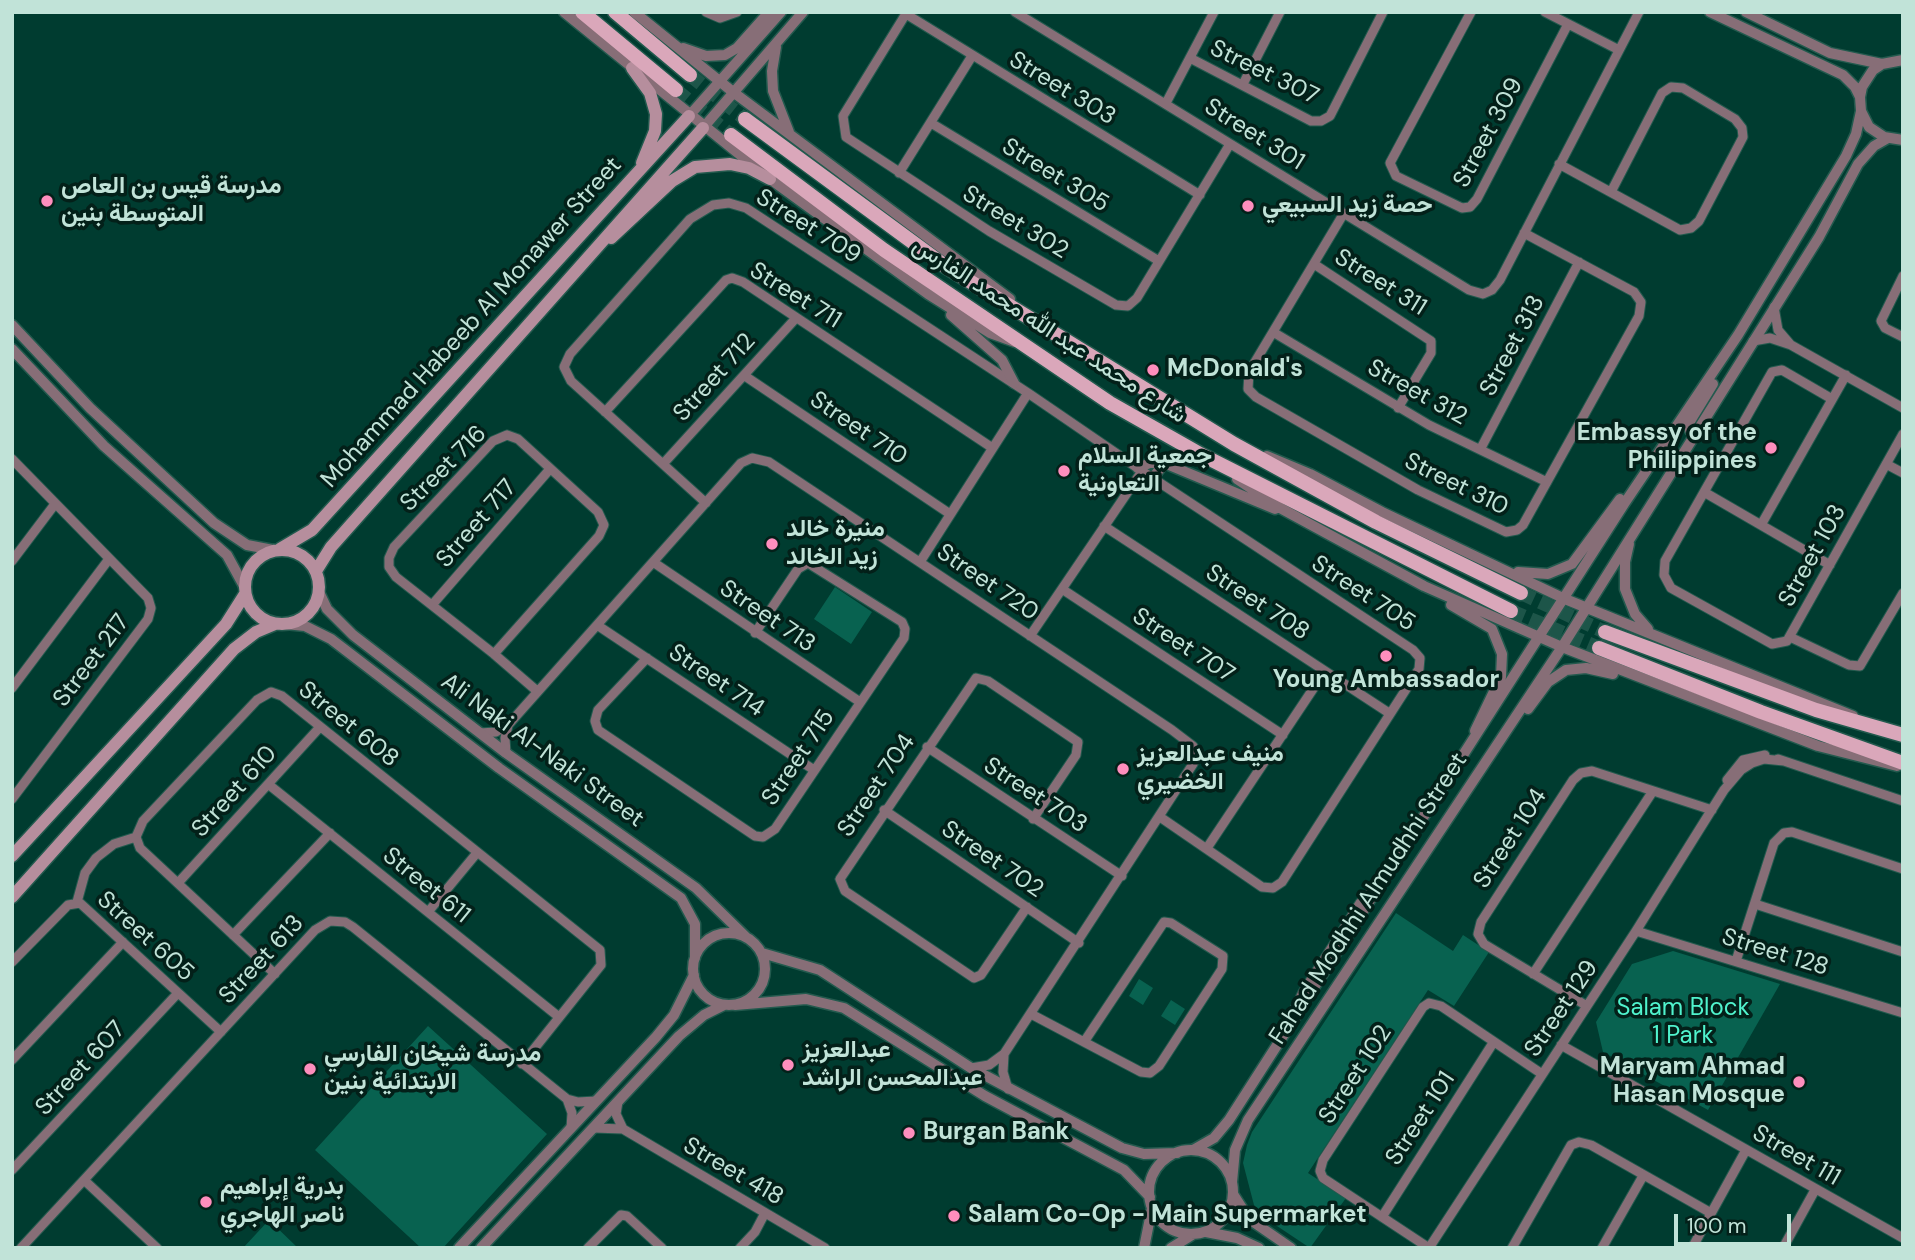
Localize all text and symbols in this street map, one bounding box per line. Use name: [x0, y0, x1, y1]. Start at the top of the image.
street label: Street 307: [1205, 34, 1323, 112]
street label: Street 303: [1004, 46, 1120, 132]
street label: Street 309: [1448, 73, 1530, 193]
street label: Street 301: [1199, 93, 1309, 177]
street label: Street 305: [996, 133, 1114, 219]
street label: Mohammad Habeeb Al Monawer Street: [316, 152, 628, 494]
place label: مدرسة قيس بن العاص المتوسطة بنين: [61, 173, 282, 229]
street label: Street 302: [957, 180, 1073, 266]
street label: Street 709: [750, 183, 866, 271]
place label: حصة زيد السبيعي: [1262, 192, 1433, 220]
marker: مدرسة قيس بن العاص المتوسطة بنين: [39, 193, 55, 209]
marker: حصة زيد السبيعي: [1240, 198, 1256, 214]
street label: شارع محمد عبد الله محمد الفارس: [907, 232, 1191, 430]
street label: Street 311: [1329, 243, 1431, 323]
street label: Street 711: [744, 257, 846, 335]
street label: Street 313: [1475, 291, 1551, 401]
street label: Street 712: [668, 328, 762, 428]
street label: Street 312: [1362, 354, 1472, 432]
place label: McDonald's: [1167, 356, 1303, 384]
marker: McDonald's: [1145, 362, 1161, 378]
street label: Street 710: [804, 386, 912, 472]
street label: Street 716: [395, 420, 493, 518]
place label: Embassy of the Philippines: [1577, 420, 1757, 476]
marker: Embassy of the Philippines: [1763, 440, 1779, 456]
place label: جمعية السلام التعاونية: [1078, 443, 1212, 499]
street label: Street 310: [1399, 447, 1513, 523]
marker: جمعية السلام التعاونية: [1056, 463, 1072, 479]
street label: Street 717: [431, 474, 523, 574]
street label: Street 103: [1773, 500, 1853, 612]
place label: منيرة خالد زيد الخالد: [786, 516, 885, 572]
marker: منيرة خالد زيد الخالد: [764, 536, 780, 552]
street label: Street 720: [931, 538, 1043, 628]
street label: Street 705: [1306, 550, 1420, 638]
street label: Street 708: [1200, 559, 1314, 647]
street label: Street 713: [714, 575, 820, 659]
street label: Street 707: [1127, 602, 1239, 690]
street label: Street 217: [48, 609, 136, 713]
street label: Street 714: [663, 638, 769, 724]
marker: Young Ambassador: [1378, 648, 1394, 664]
place label: Young Ambassador: [1273, 667, 1499, 695]
street label: Ali Naki Al-Naki Street: [435, 668, 649, 834]
street label: Street 608: [292, 676, 404, 774]
street label: Street 715: [756, 705, 842, 811]
street label: Street 704: [832, 729, 922, 843]
street label: Street 610: [186, 740, 284, 844]
place label: منيف عبدالعزيز الخضيري: [1137, 741, 1284, 797]
street label: Fahad Modhhi Almudhhi Street: [1264, 748, 1474, 1050]
street label: Street 703: [978, 752, 1092, 840]
marker: منيف عبدالعزيز الخضيري: [1115, 761, 1131, 777]
street label: Street 104: [1468, 784, 1554, 894]
street label: Street 702: [935, 815, 1049, 905]
street label: Street 611: [376, 842, 476, 930]
street label: Street 605: [91, 886, 199, 988]
street label: Street 613: [214, 910, 310, 1010]
street label: Street 128: [1718, 923, 1832, 983]
street label: Street 129: [1519, 955, 1605, 1063]
park label: Salam Block 1 Park: [1616, 995, 1750, 1051]
street label: Street 607: [30, 1016, 132, 1122]
street label: Street 102: [1313, 1020, 1399, 1130]
place label: عبدالعزيز عبدالمحسن الراشد: [802, 1037, 983, 1093]
place label: مدرسة شيخان الفارسي الابتدائية بنين: [324, 1041, 541, 1097]
place label: Maryam Ahmad Hasan Mosque: [1600, 1054, 1785, 1110]
marker: عبدالعزيز عبدالمحسن الراشد: [780, 1057, 796, 1073]
marker: مدرسة شيخان الفارسي الابتدائية بنين: [302, 1061, 318, 1077]
street label: Street 101: [1380, 1067, 1462, 1171]
marker: Maryam Ahmad Hasan Mosque: [1791, 1074, 1807, 1090]
place label: Burgan Bank: [923, 1119, 1069, 1147]
street label: Street 111: [1747, 1119, 1845, 1193]
marker: Burgan Bank: [901, 1125, 917, 1141]
street label: Street 418: [678, 1132, 788, 1212]
place label: بدرية إبراهيم ناصر الهاجري: [220, 1174, 344, 1230]
marker: بدرية إبراهيم ناصر الهاجري: [198, 1194, 214, 1210]
scale bar: [1677, 1200, 1794, 1244]
place label: Salam Co-Op - Main Supermarket: [968, 1202, 1367, 1230]
marker: Salam Co-Op - Main Supermarket: [946, 1208, 962, 1224]
text: 100 m: [1687, 1212, 1747, 1240]

